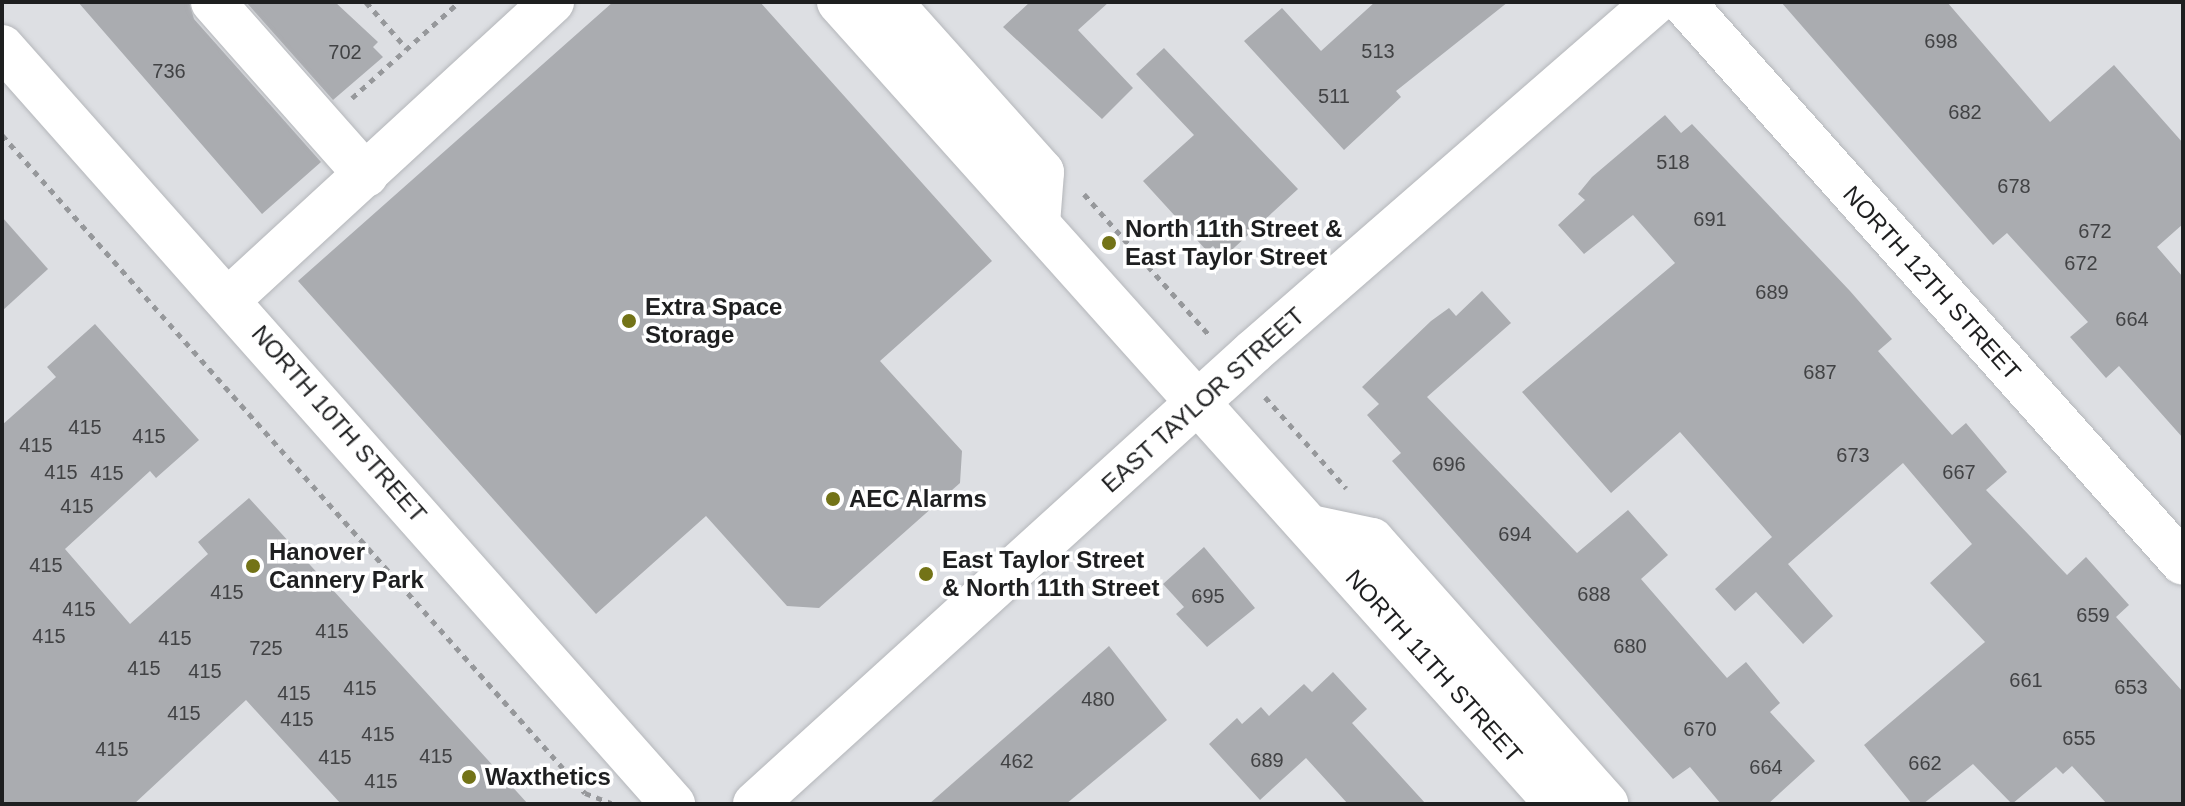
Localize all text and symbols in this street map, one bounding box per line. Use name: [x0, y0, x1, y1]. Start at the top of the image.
house number: 698: [1924, 29, 1958, 53]
house number: 513: [1361, 39, 1395, 63]
house number: 702: [328, 40, 362, 64]
house number: 736: [152, 59, 186, 83]
house number: 511: [1318, 84, 1350, 108]
house number: 682: [1948, 100, 1982, 124]
house number: 518: [1656, 150, 1690, 174]
house number: 678: [1997, 174, 2031, 198]
street label: NORTH 12TH STREET: [1837, 180, 2027, 386]
house number: 691: [1693, 207, 1727, 231]
place label: North 11th Street & East Taylor Street: [1125, 215, 1342, 271]
house number: 672: [2078, 219, 2112, 243]
marker: North 11th Street & East Taylor Street: [1100, 234, 1118, 252]
house number: 672: [2064, 251, 2098, 275]
house number: 689: [1755, 280, 1789, 304]
place label: Extra Space Storage: [645, 293, 782, 349]
street label: EAST TAYLOR STREET: [1096, 301, 1310, 499]
house number: 664: [2115, 307, 2149, 331]
marker: Extra Space Storage: [620, 312, 638, 330]
street label: NORTH 10TH STREET: [246, 320, 432, 528]
house number: 687: [1803, 360, 1837, 384]
house number: 415: [68, 415, 102, 439]
house number: 415: [132, 424, 166, 448]
house number: 415: [19, 433, 53, 457]
house number: 673: [1836, 443, 1870, 467]
house number: 696: [1432, 452, 1466, 476]
house number: 415: [44, 460, 78, 484]
house number: 667: [1942, 460, 1976, 484]
house number: 415: [90, 461, 124, 485]
place label: AEC Alarms: [849, 485, 988, 513]
marker: AEC Alarms: [824, 490, 842, 508]
house number: 415: [60, 494, 94, 518]
house number: 694: [1498, 522, 1532, 546]
place label: Hanover Cannery Park: [269, 538, 424, 594]
place label: East Taylor Street & North 11th Street: [942, 546, 1159, 602]
house number: 415: [29, 553, 63, 577]
marker: Hanover Cannery Park: [244, 557, 262, 575]
street label: NORTH 11TH STREET: [1340, 564, 1528, 768]
marker: East Taylor Street & North 11th Street: [917, 565, 935, 583]
house number: 415: [210, 580, 244, 604]
house number: 688: [1577, 582, 1611, 606]
house number: 695: [1191, 584, 1225, 608]
house number: 415: [62, 597, 96, 621]
house number: 659: [2076, 603, 2110, 627]
house number: 415: [315, 619, 349, 643]
house number: 415: [32, 624, 66, 648]
house number: 415: [158, 626, 192, 650]
house number: 680: [1613, 634, 1647, 658]
house number: 725: [249, 636, 283, 660]
house number: 415: [127, 656, 161, 680]
house number: 415: [188, 659, 222, 683]
house number: 661: [2009, 668, 2043, 692]
house number: 653: [2114, 675, 2148, 699]
house number: 415: [343, 676, 377, 700]
house number: 415: [277, 681, 311, 705]
house number: 480: [1081, 687, 1115, 711]
house number: 415: [167, 701, 201, 725]
house number: 415: [280, 707, 314, 731]
house number: 670: [1683, 717, 1717, 741]
house number: 415: [361, 722, 395, 746]
house number: 655: [2062, 726, 2096, 750]
house number: 415: [95, 737, 129, 761]
house number: 415: [419, 744, 453, 768]
house number: 415: [318, 745, 352, 769]
house number: 689: [1250, 748, 1284, 772]
house number: 462: [1000, 749, 1034, 773]
house number: 662: [1908, 751, 1942, 775]
house number: 664: [1749, 755, 1783, 779]
place label: Waxthetics: [485, 763, 611, 791]
marker: Waxthetics: [460, 768, 478, 786]
house number: 415: [364, 769, 398, 793]

